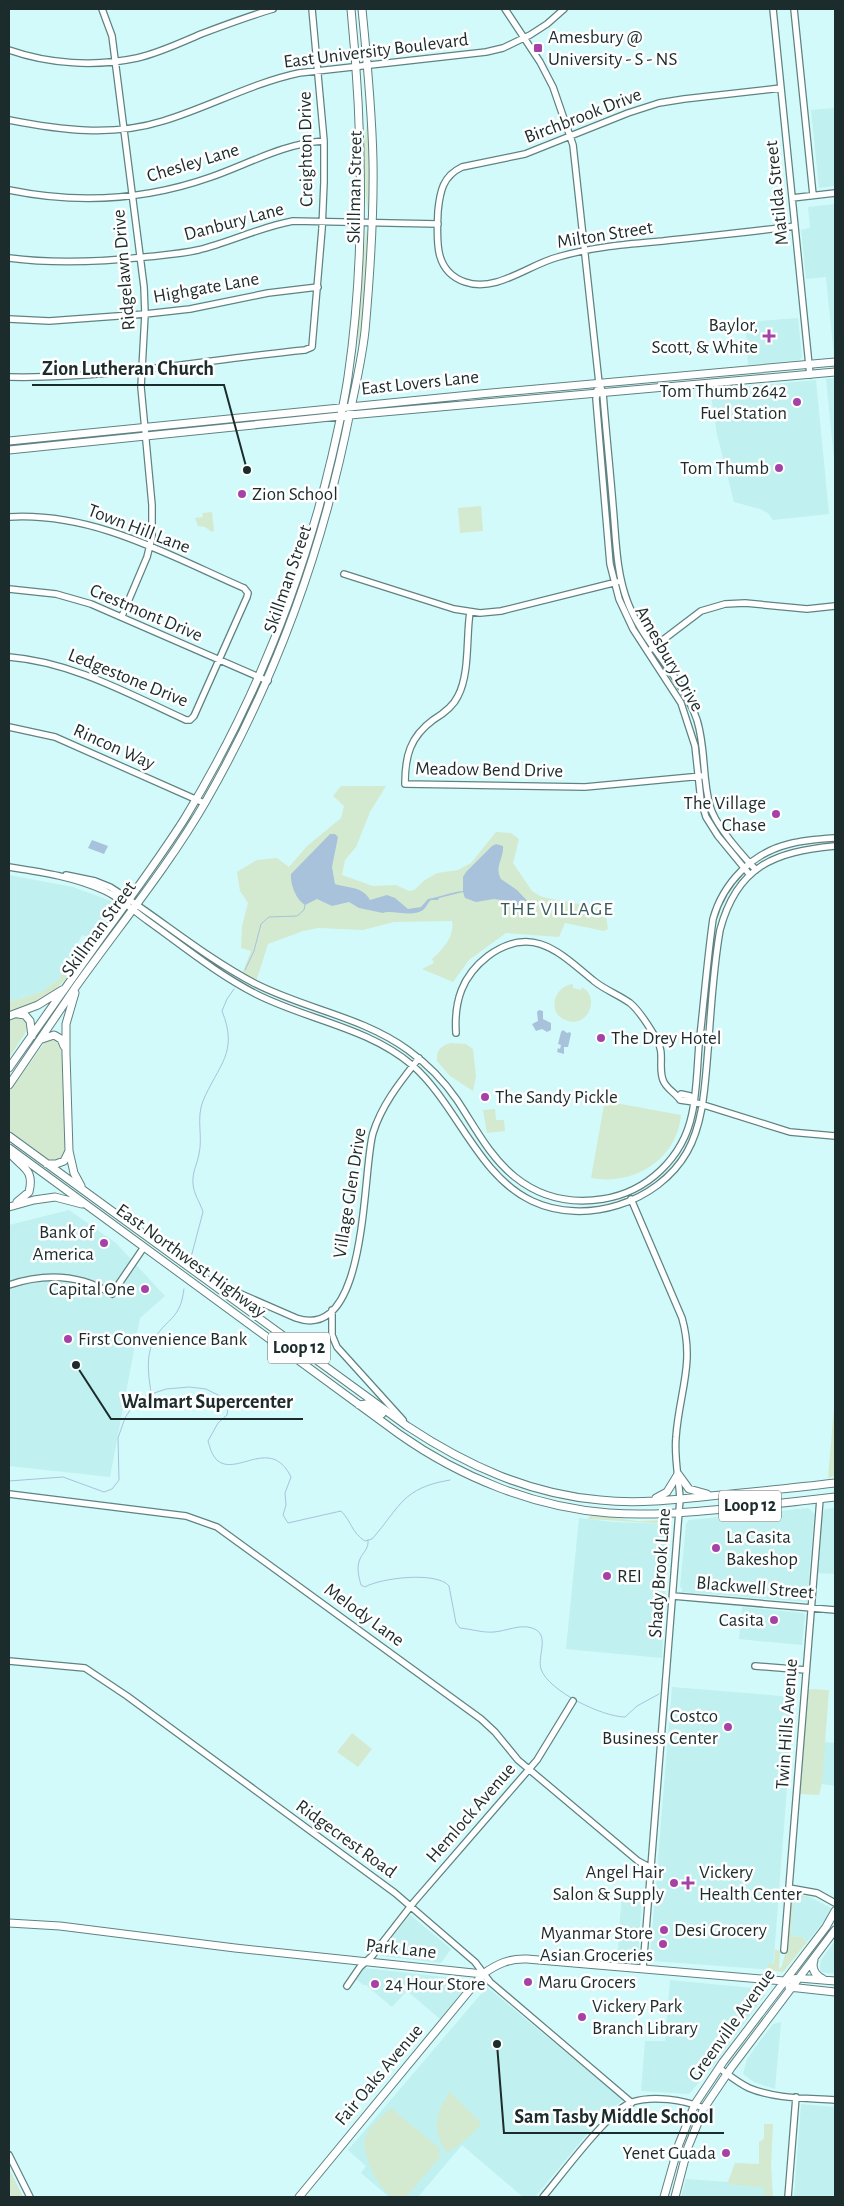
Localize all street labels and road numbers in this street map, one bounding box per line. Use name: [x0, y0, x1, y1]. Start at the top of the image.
street label: East University Boulevard: [283, 30, 470, 72]
street label: Birchbrook Drive: [522, 85, 644, 147]
street label: Creighton Drive: [295, 91, 317, 207]
street label: Skillman Street: [345, 130, 365, 244]
street label: Chesley Lane: [145, 140, 241, 186]
street label: Matilda Street: [762, 140, 792, 246]
street label: Danbury Lane: [182, 200, 286, 244]
street label: Ridgelawn Drive: [109, 209, 139, 331]
street label: Milton Street: [556, 218, 654, 252]
street label: Highgate Lane: [152, 269, 260, 307]
street label: East Lovers Lane: [360, 367, 480, 399]
street label: Town Hill Lane: [85, 501, 193, 557]
street label: Skillman Street: [261, 523, 315, 635]
street label: Crestmont Drive: [87, 581, 205, 645]
street label: Amesbury Drive: [631, 603, 707, 715]
street label: Ledgestone Drive: [65, 645, 191, 711]
street label: Rincon Way: [70, 721, 158, 773]
street label: Meadow Bend Drive: [415, 759, 563, 781]
street label: Skillman Street: [58, 878, 140, 980]
street label: Village Glen Drive: [330, 1126, 370, 1260]
street label: East Northwest Highway: [112, 1200, 270, 1322]
road number: Loop 12: [268, 1332, 330, 1364]
road number: Loop 12: [719, 1490, 781, 1522]
street label: Shady Brook Lane: [646, 1507, 674, 1639]
street label: Blackwell Street: [695, 1573, 815, 1603]
street label: Melody Lane: [321, 1580, 407, 1650]
street label: Twin Hills Avenue: [773, 1658, 801, 1790]
street label: Hemlock Avenue: [423, 1760, 519, 1866]
street label: Ridgecrest Road: [292, 1796, 400, 1882]
street label: Park Lane: [365, 1936, 437, 1962]
street label: Greenville Avenue: [685, 1965, 779, 2085]
street label: Fair Oaks Avenue: [331, 2021, 427, 2129]

